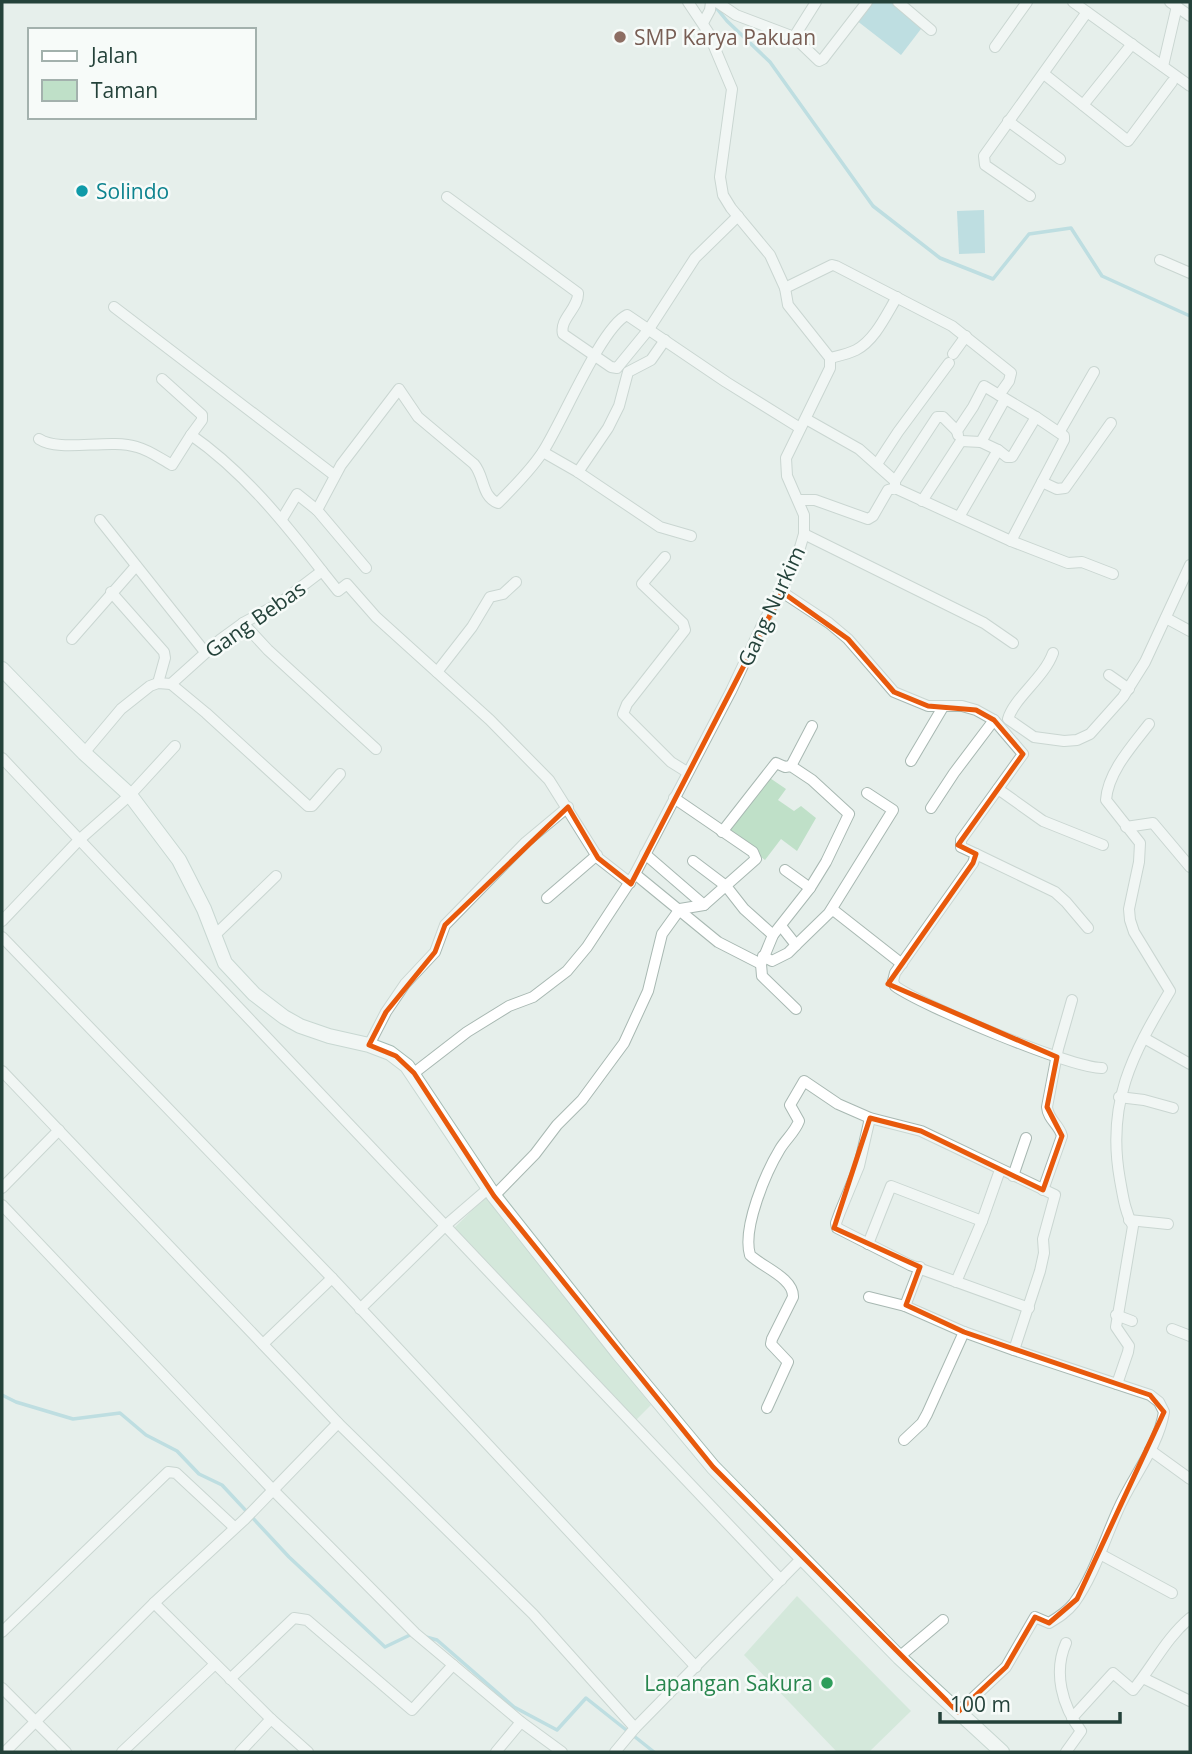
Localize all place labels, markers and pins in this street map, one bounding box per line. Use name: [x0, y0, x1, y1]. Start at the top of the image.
place label: SMP Karya Pakuan: [634, 23, 816, 51]
marker: SMP Karya Pakuan: [612, 29, 628, 45]
place label: Solindo: [96, 177, 169, 205]
marker: Solindo: [74, 183, 90, 199]
place label: Lapangan Sakura: [644, 1669, 813, 1697]
marker: Lapangan Sakura: [819, 1675, 835, 1691]

